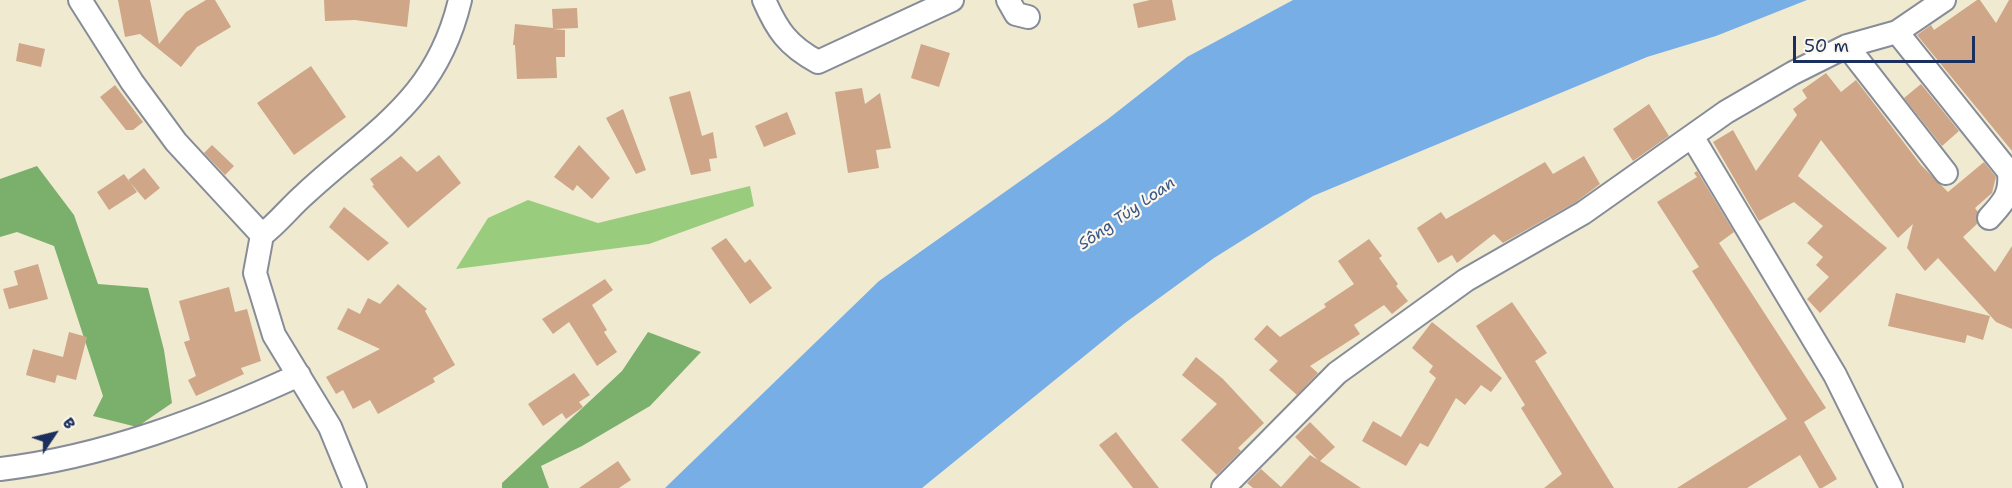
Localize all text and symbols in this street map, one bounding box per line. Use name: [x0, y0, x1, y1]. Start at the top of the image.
scale bar: [1796, 24, 1978, 62]
text: 50 m: [1804, 34, 1849, 58]
water label: Sông Túy Loan: [1075, 174, 1179, 254]
north arrow: [24, 404, 84, 464]
text: B: [58, 413, 81, 433]

